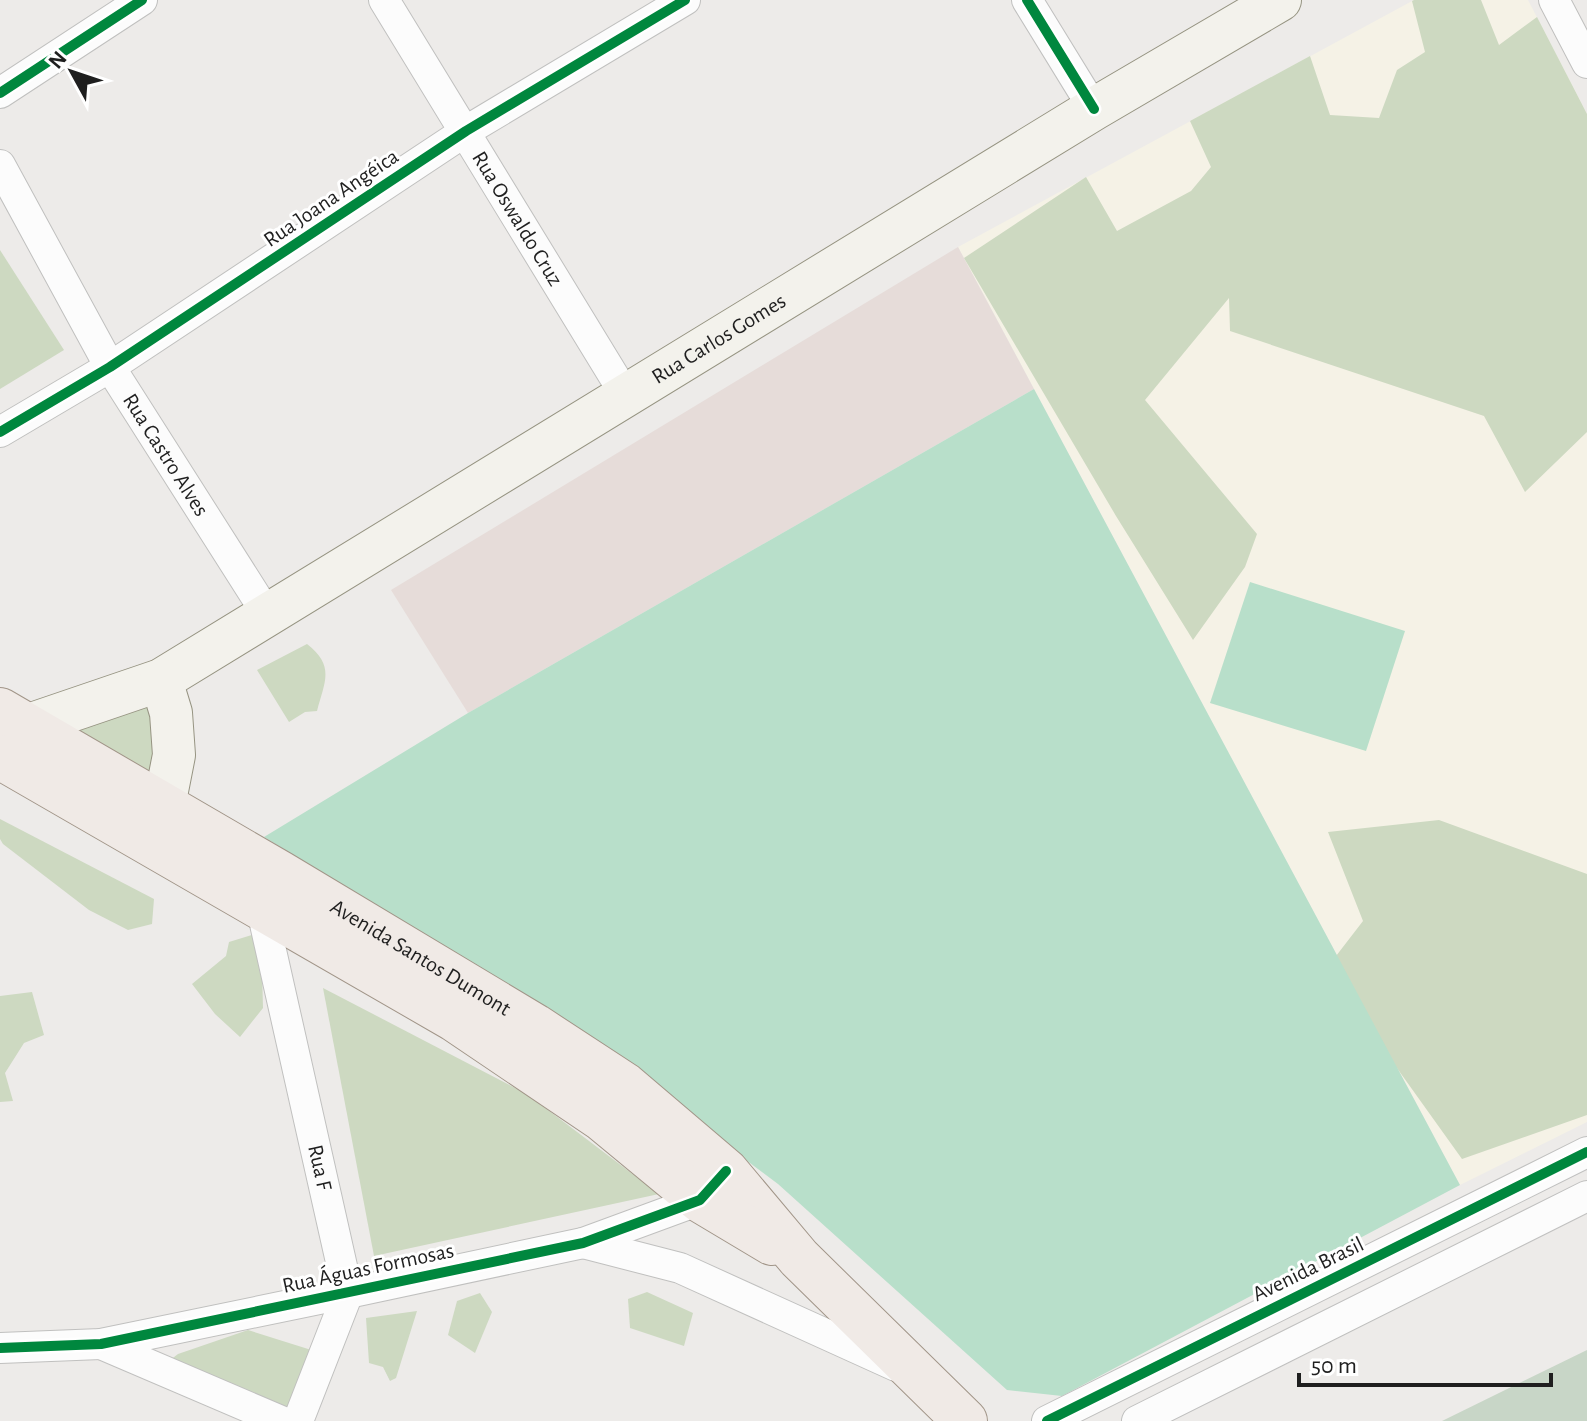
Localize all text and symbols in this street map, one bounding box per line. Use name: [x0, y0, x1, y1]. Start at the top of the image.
north arrow: [32, 32, 112, 112]
text: N: [44, 47, 71, 73]
street label: Rua Joana Angéica: [260, 145, 402, 251]
street label: Rua Oswaldo Cruz: [468, 147, 567, 290]
street label: Rua Carlos Gomes: [648, 289, 790, 388]
street label: Rua Castro Alves: [119, 390, 213, 520]
street label: Avenida Santos Dumont: [327, 895, 515, 1020]
street label: Rua F: [304, 1142, 336, 1193]
street label: Avenida Brasil: [1249, 1233, 1367, 1305]
street label: Rua Águas Formosas: [280, 1238, 456, 1297]
scale bar: [1299, 1337, 1551, 1387]
text: 50 m: [1311, 1354, 1357, 1378]

